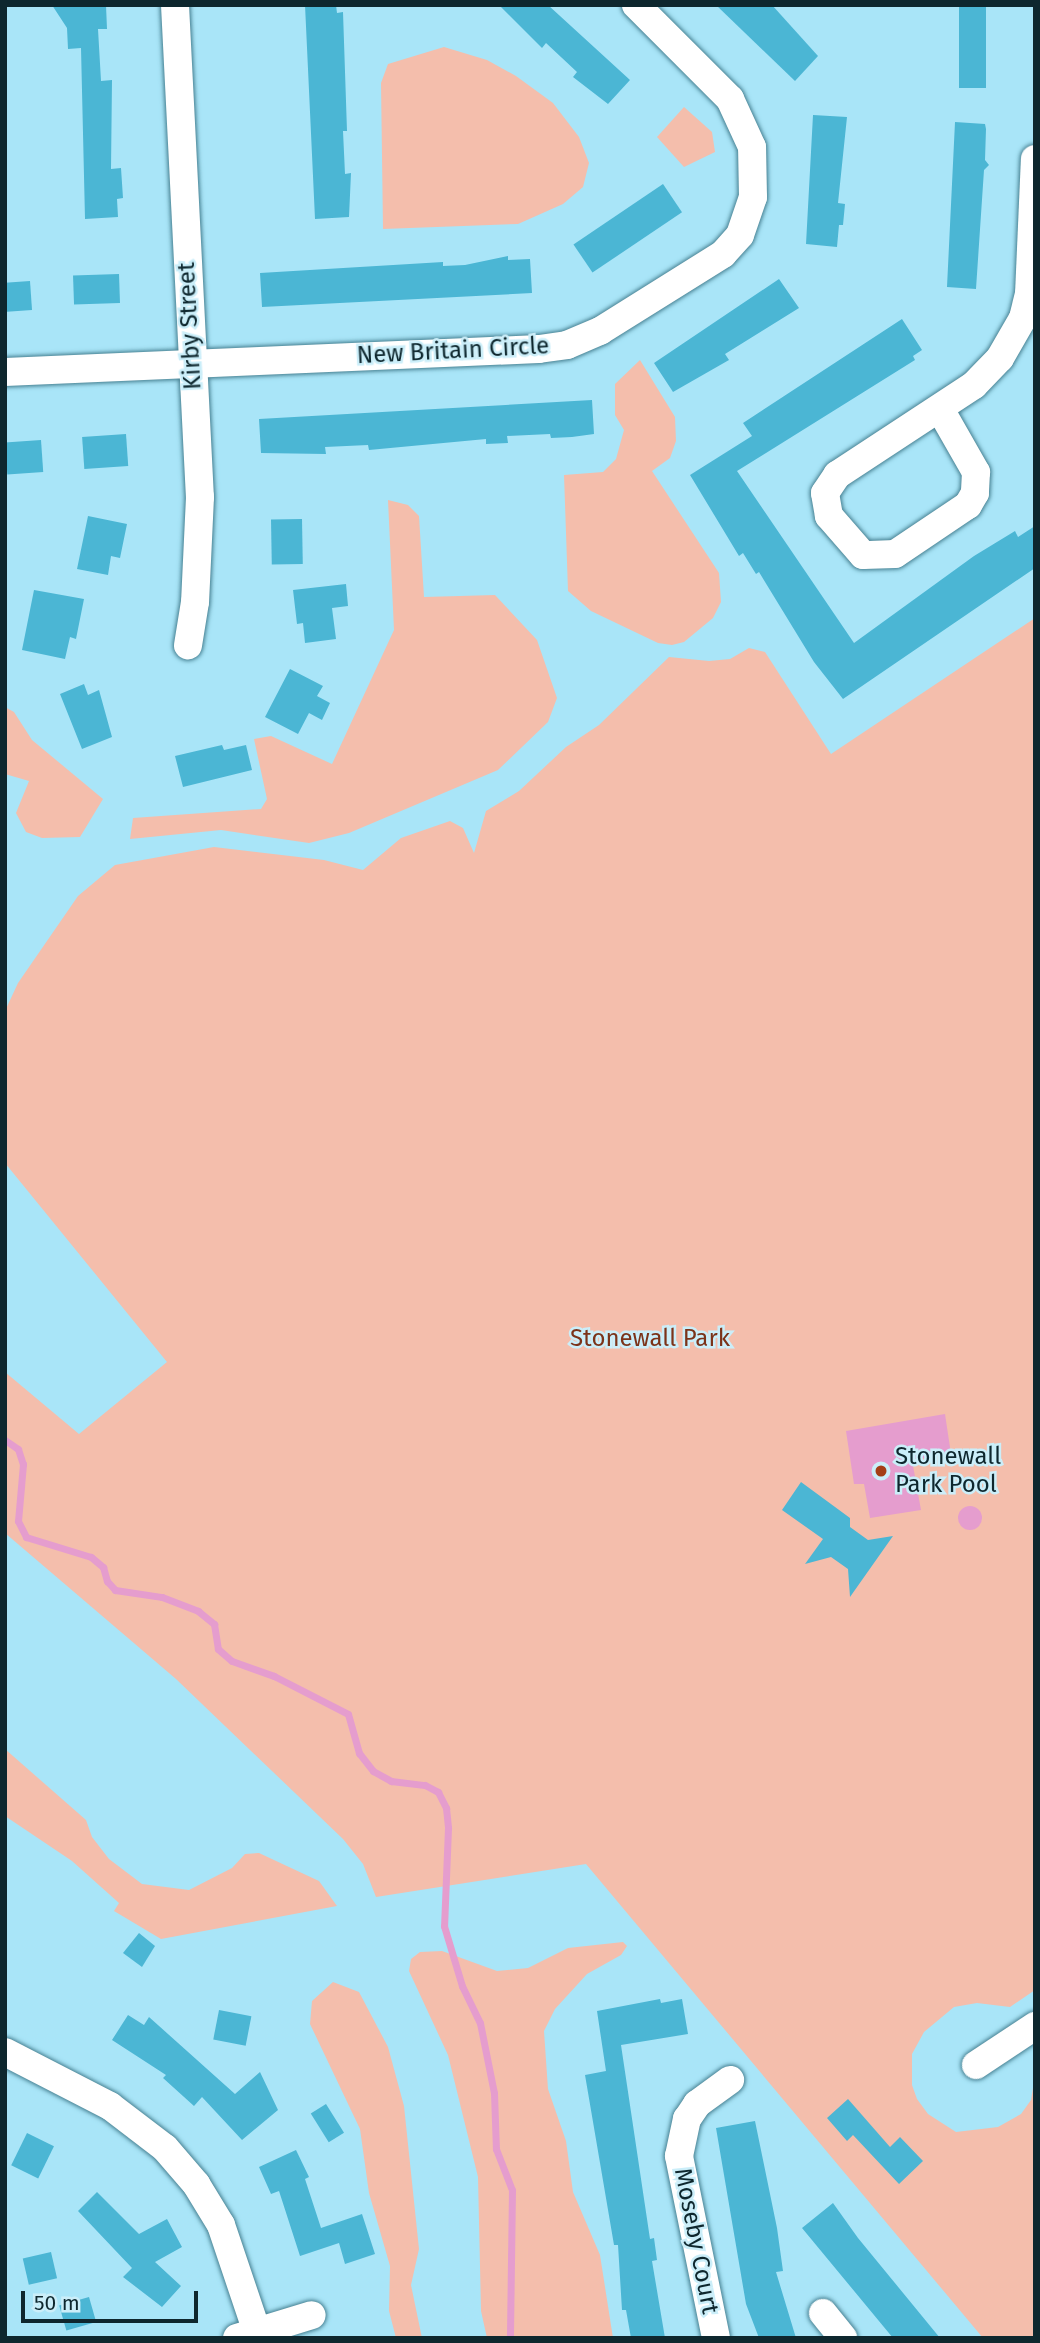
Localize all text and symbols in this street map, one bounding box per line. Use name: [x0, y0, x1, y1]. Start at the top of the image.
street label: Kirby Street: [172, 262, 208, 390]
street label: New Britain Circle: [356, 332, 550, 370]
park label: Stonewall Park: [570, 1325, 730, 1353]
place label: Stonewall Park Pool: [895, 1443, 1001, 1499]
marker: Stonewall Park Pool: [873, 1463, 889, 1479]
street label: Moseby Court: [668, 2166, 724, 2316]
scale bar: [24, 2276, 201, 2320]
text: 50 m: [34, 2290, 80, 2316]

